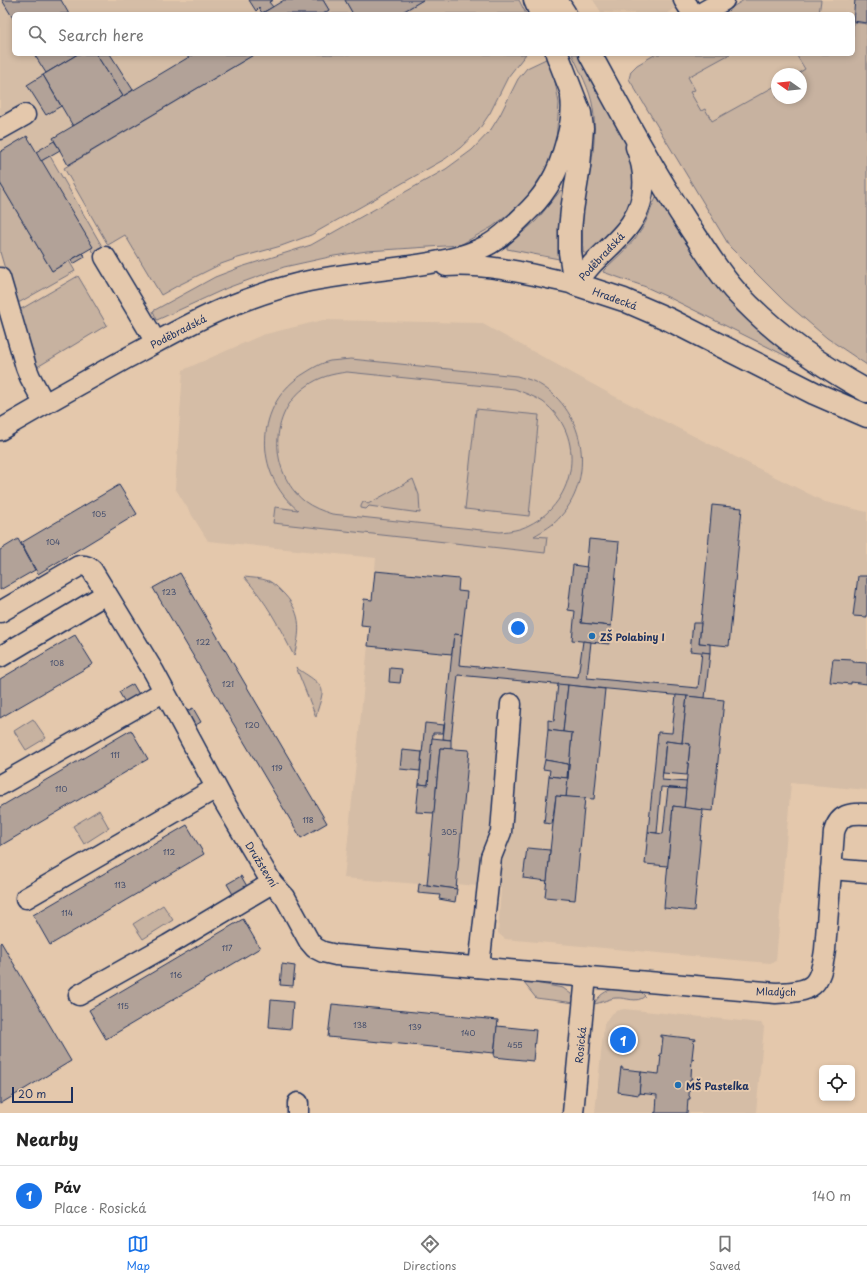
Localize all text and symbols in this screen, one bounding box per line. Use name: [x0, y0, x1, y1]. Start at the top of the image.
search box: [12, 12, 855, 56]
icon: search: [26, 23, 48, 45]
text: Search here: [58, 23, 144, 46]
north arrow: [771, 68, 807, 104]
street label: Poděbradská: [575, 228, 628, 284]
street label: Hradecká: [590, 283, 640, 313]
street label: Poděbradská: [147, 310, 209, 352]
house number: 105: [92, 508, 106, 520]
house number: 104: [46, 536, 60, 548]
house number: 123: [162, 586, 176, 598]
your location: [508, 618, 528, 638]
place label: ZŠ Polabiny I: [600, 629, 665, 644]
marker: ZŠ Polabiny I: [587, 631, 597, 641]
house number: 122: [196, 636, 210, 648]
house number: 108: [50, 657, 64, 669]
house number: 121: [222, 678, 234, 690]
house number: 120: [244, 719, 260, 731]
house number: 111: [110, 749, 120, 761]
house number: 119: [271, 762, 283, 774]
house number: 110: [55, 783, 67, 795]
house number: 118: [302, 814, 314, 826]
house number: 305: [441, 826, 457, 838]
street label: Družstevní: [242, 838, 282, 890]
house number: 112: [163, 846, 176, 858]
house number: 113: [114, 879, 126, 891]
house number: 114: [61, 907, 73, 919]
house number: 117: [221, 942, 233, 954]
house number: 116: [170, 969, 183, 981]
street label: Mladých: [756, 983, 796, 999]
house number: 115: [117, 1000, 129, 1012]
house number: 138: [353, 1019, 367, 1031]
house number: 139: [408, 1021, 422, 1033]
street label: Rosická: [571, 1025, 589, 1064]
pin: 1: [610, 1025, 636, 1055]
house number: 140: [461, 1027, 476, 1039]
house number: 455: [507, 1039, 523, 1051]
map controls: [819, 1065, 855, 1101]
button: locate: [819, 1065, 855, 1101]
place label: MŠ Pastelka: [686, 1078, 749, 1093]
marker: MŠ Pastelka: [673, 1080, 683, 1090]
scale bar: [12, 1085, 73, 1104]
text: 20 m: [18, 1085, 46, 1102]
text: Nearby: [16, 1126, 78, 1152]
text: Páv: [54, 1175, 81, 1198]
text: 1: [26, 1186, 32, 1205]
text: 140 m: [812, 1186, 851, 1205]
text: Place · Rosická: [54, 1198, 146, 1217]
tab: Map: [126, 1233, 150, 1274]
tab: Directions: [403, 1233, 456, 1274]
tab: Saved: [709, 1233, 741, 1274]

